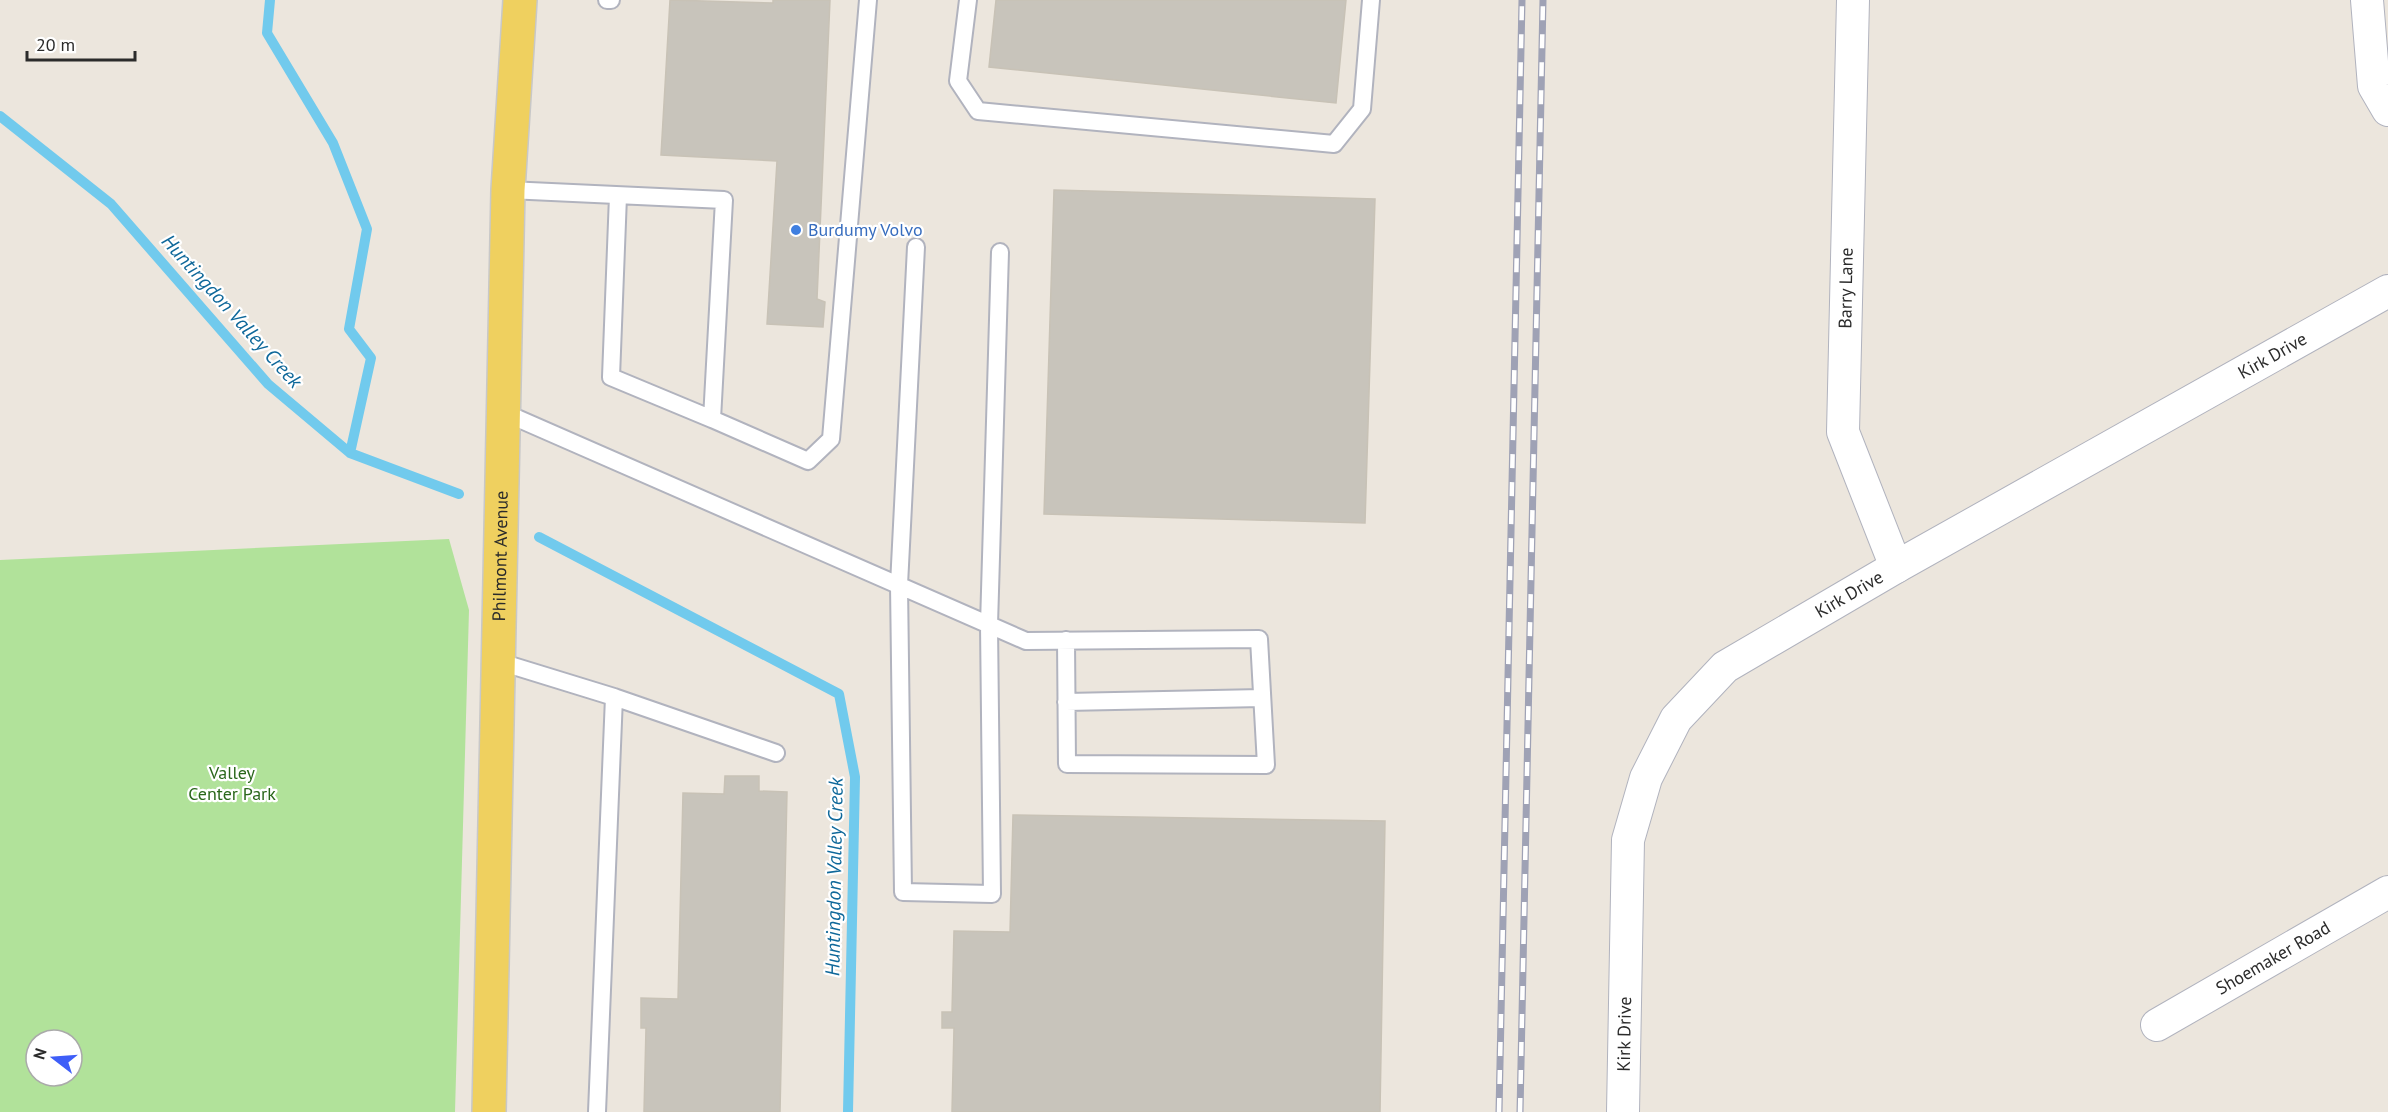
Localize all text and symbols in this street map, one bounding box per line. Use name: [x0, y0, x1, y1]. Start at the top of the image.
scale bar: [27, 24, 135, 62]
text: 20 m: [36, 33, 75, 56]
place label: Burdumy Volvo: [808, 218, 923, 241]
marker: Burdumy Volvo: [789, 223, 803, 237]
water label: Huntingdon Valley Creek: [156, 229, 309, 394]
street label: Barry Lane: [1833, 247, 1858, 329]
street label: Kirk Drive: [2234, 327, 2311, 384]
street label: Philmont Avenue: [487, 491, 513, 622]
street label: Kirk Drive: [1811, 565, 1887, 623]
park label: Valley Center Park: [188, 761, 276, 805]
water label: Huntingdon Valley Creek: [819, 777, 849, 976]
street label: Shoemaker Road: [2211, 916, 2334, 1000]
street label: Kirk Drive: [1612, 996, 1636, 1072]
north arrow: [24, 1028, 84, 1088]
text: N: [29, 1046, 51, 1062]

